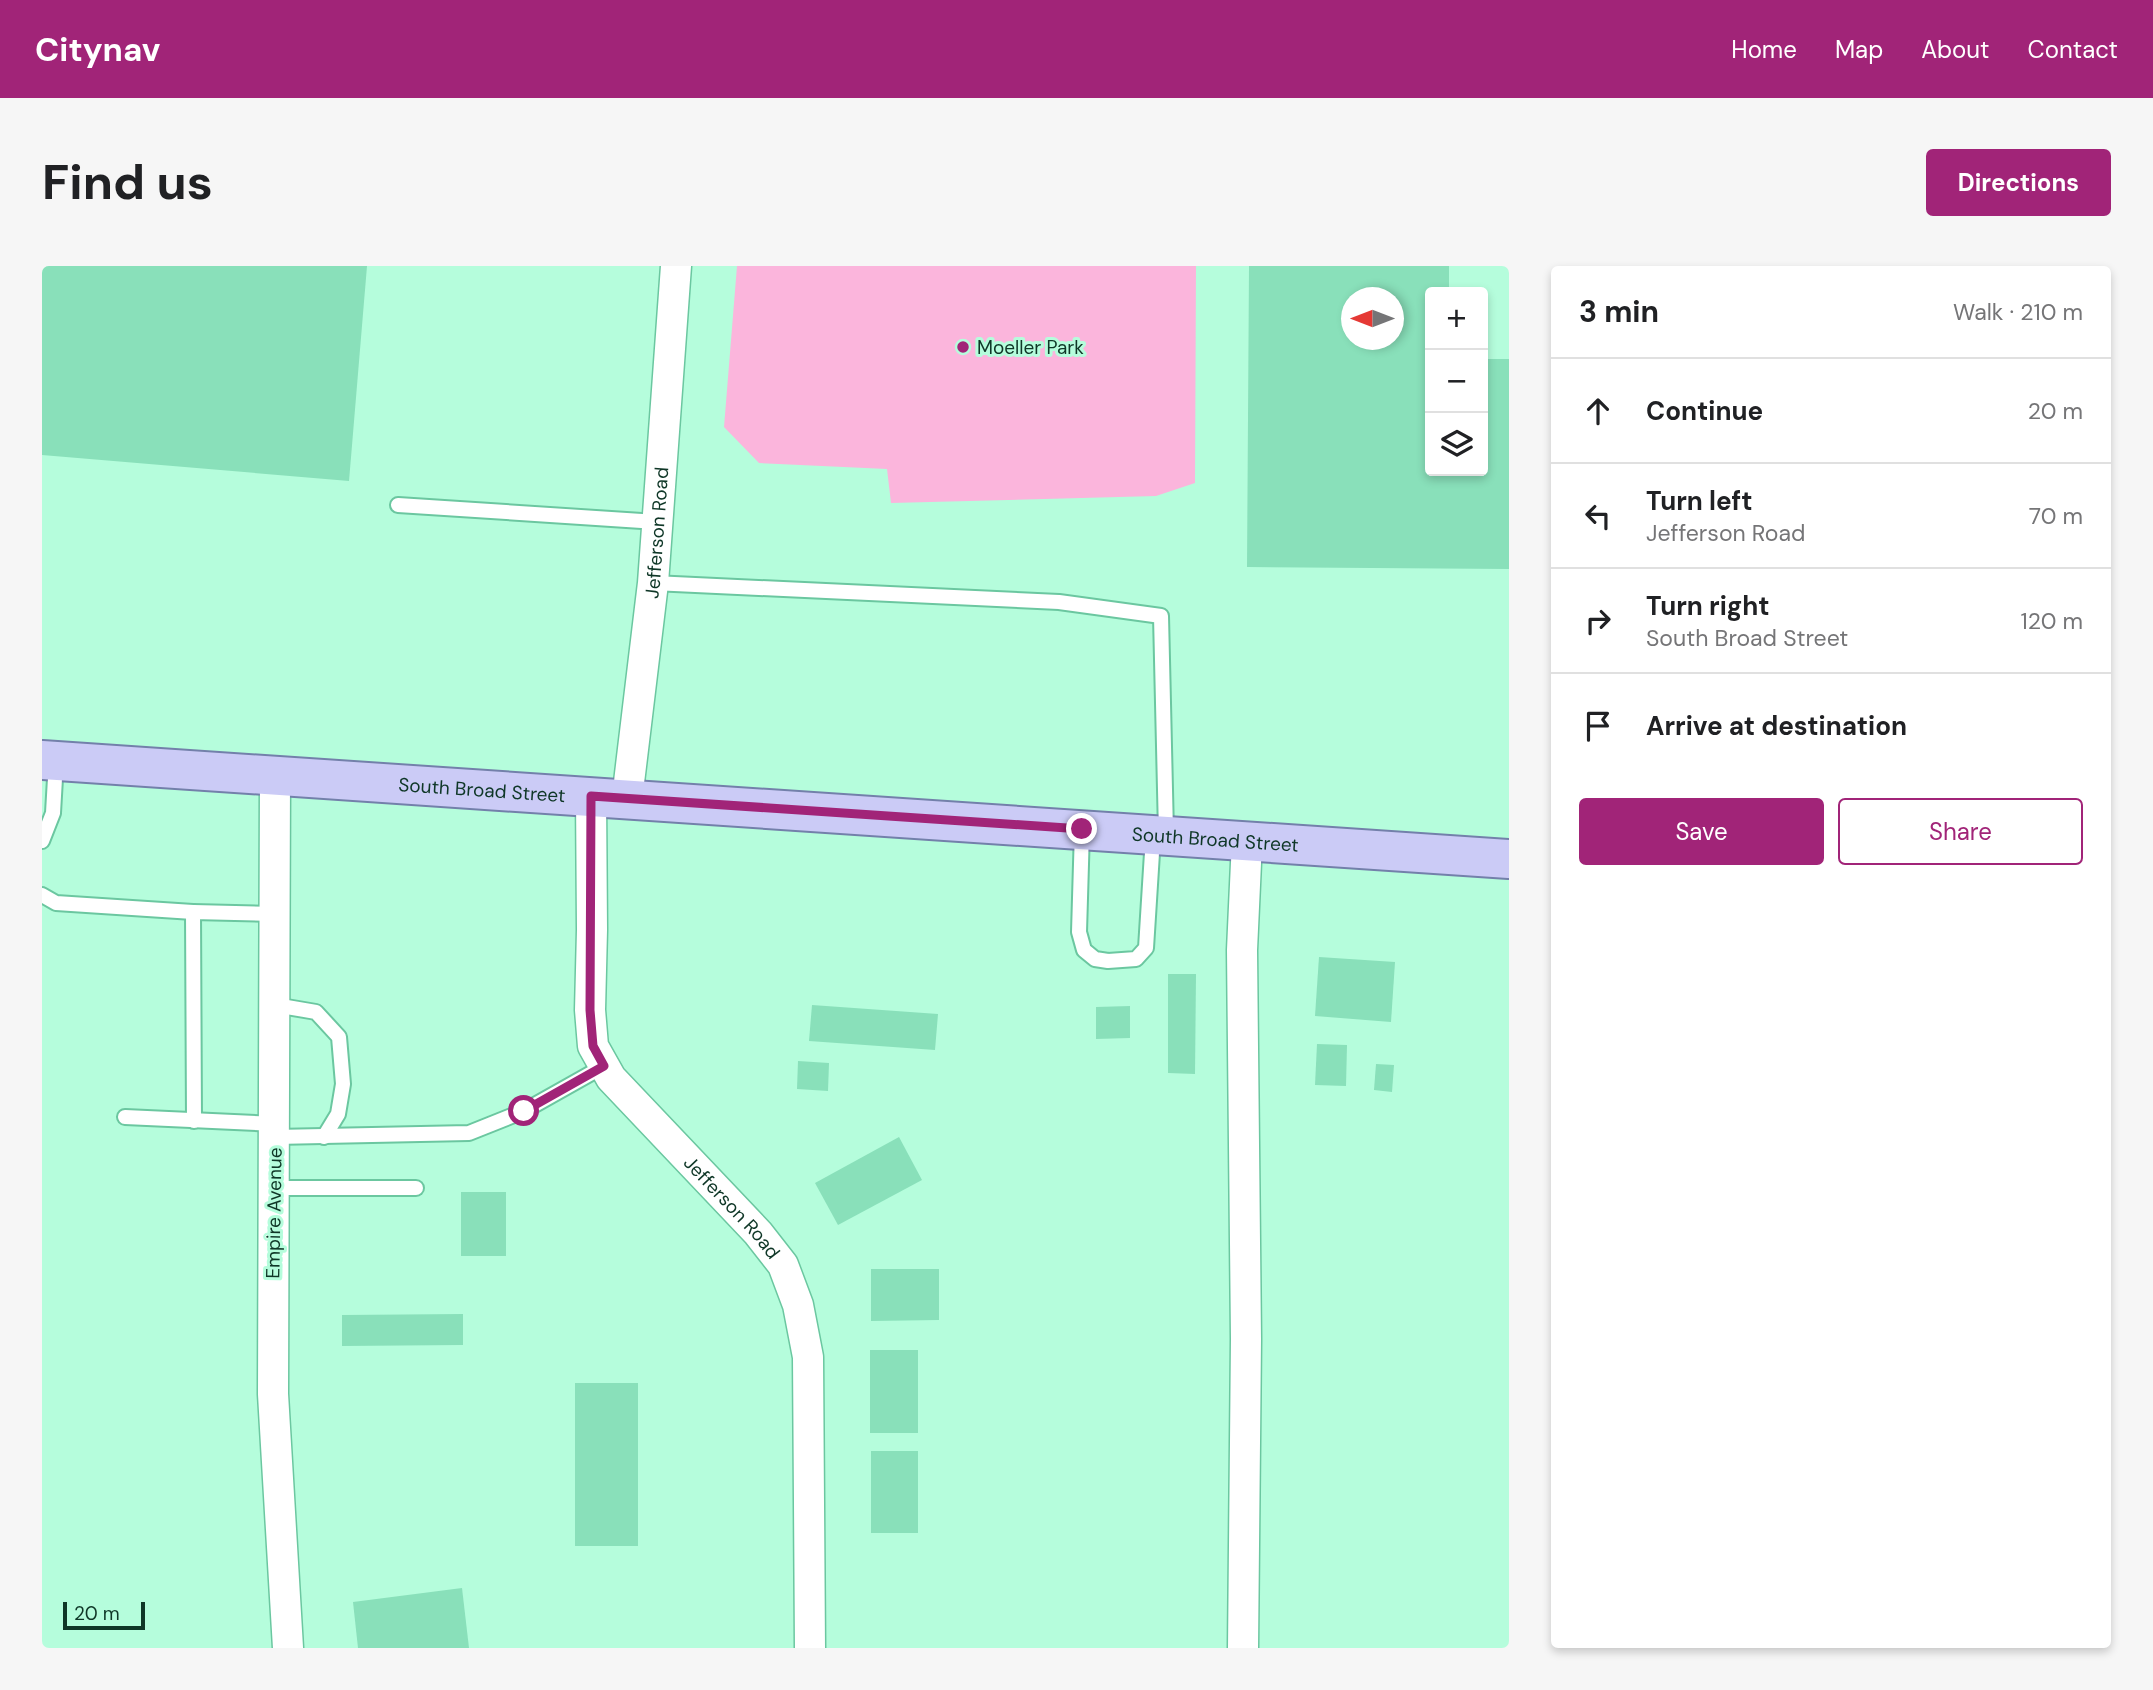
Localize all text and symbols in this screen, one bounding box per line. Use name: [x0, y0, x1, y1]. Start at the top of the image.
text: Citynav: [35, 28, 160, 71]
text: Home: [1731, 34, 1797, 65]
text: Map: [1835, 34, 1883, 65]
text: About: [1921, 34, 1990, 65]
text: Contact: [2028, 34, 2118, 65]
button: Directions: [1926, 149, 2111, 216]
text: Find us: [42, 150, 213, 214]
north arrow: [1341, 287, 1404, 350]
map controls: [1425, 287, 1488, 476]
button: +: [1425, 287, 1488, 350]
text: 3 min: [1579, 292, 1659, 331]
text: Walk · 210 m: [1953, 297, 2083, 327]
place label: Moeller Park: [977, 335, 1084, 360]
marker: Moeller Park: [955, 339, 971, 355]
button: −: [1425, 350, 1488, 413]
icon: ahead: [1579, 392, 1617, 430]
text: Continue: [1646, 394, 1763, 428]
text: 20 m: [2028, 396, 2083, 426]
button: layers: [1425, 413, 1488, 476]
street label: Jefferson Road: [639, 466, 674, 600]
text: Turn left: [1646, 484, 1753, 518]
icon: left: [1579, 497, 1617, 535]
text: 70 m: [2029, 501, 2083, 531]
text: Jefferson Road: [1646, 518, 1805, 548]
text: Turn right: [1646, 589, 1770, 623]
icon: right: [1579, 602, 1617, 640]
text: 120 m: [2020, 606, 2083, 636]
text: South Broad Street: [1646, 623, 1848, 653]
icon: arrive: [1579, 707, 1617, 745]
text: Arrive at destination: [1646, 709, 1907, 743]
street label: South Broad Street: [398, 772, 566, 808]
button: Save: [1579, 798, 1824, 865]
button: Share: [1838, 798, 2083, 865]
route end: [1066, 813, 1097, 844]
street label: South Broad Street: [1131, 821, 1300, 857]
route start: [508, 1095, 539, 1126]
street label: Empire Avenue: [260, 1147, 288, 1279]
street label: Jefferson Road: [678, 1150, 786, 1264]
scale bar: [63, 1599, 145, 1631]
text: 20 m: [74, 1601, 120, 1626]

